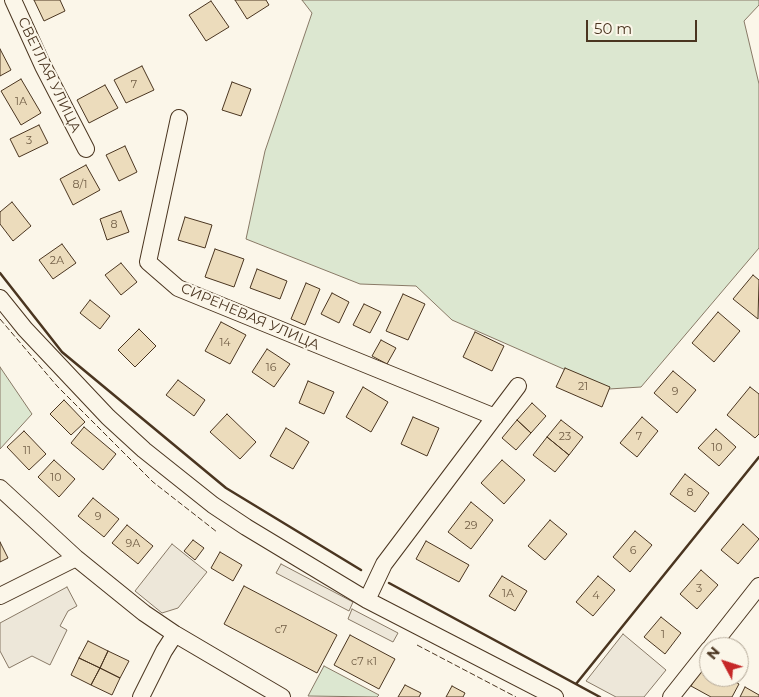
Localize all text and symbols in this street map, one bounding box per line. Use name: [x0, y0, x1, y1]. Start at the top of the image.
scale bar: [589, 10, 700, 42]
street label: СВЕТЛАЯ УЛИЦА: [14, 15, 84, 135]
text: 50 m: [594, 19, 632, 38]
house number: 7: [131, 78, 137, 92]
house number: 1А: [15, 95, 27, 109]
house number: 3: [26, 134, 32, 148]
house number: 8/1: [72, 178, 88, 192]
house number: 8: [110, 218, 118, 232]
house number: 2А: [50, 254, 64, 268]
street label: СИРЕНЕВАЯ УЛИЦА: [178, 280, 322, 354]
house number: 14: [219, 336, 231, 350]
house number: 16: [266, 361, 276, 375]
house number: 21: [578, 380, 588, 394]
house number: 9: [672, 385, 678, 399]
house number: 23: [559, 430, 571, 444]
house number: 7: [636, 430, 642, 444]
house number: 10: [711, 441, 723, 455]
house number: 11: [23, 444, 31, 458]
house number: 10: [50, 471, 62, 485]
house number: 8: [686, 486, 694, 500]
house number: 9: [95, 510, 101, 524]
house number: 29: [465, 519, 477, 533]
house number: 9А: [126, 537, 140, 551]
house number: 6: [630, 544, 636, 558]
house number: 3: [696, 582, 702, 596]
house number: 1А: [502, 587, 514, 601]
house number: 4: [592, 589, 600, 603]
house number: с7: [275, 623, 287, 637]
house number: 1: [661, 628, 665, 642]
north arrow: [699, 637, 749, 687]
text: N: [703, 643, 724, 663]
house number: с7 к1: [351, 655, 377, 669]

